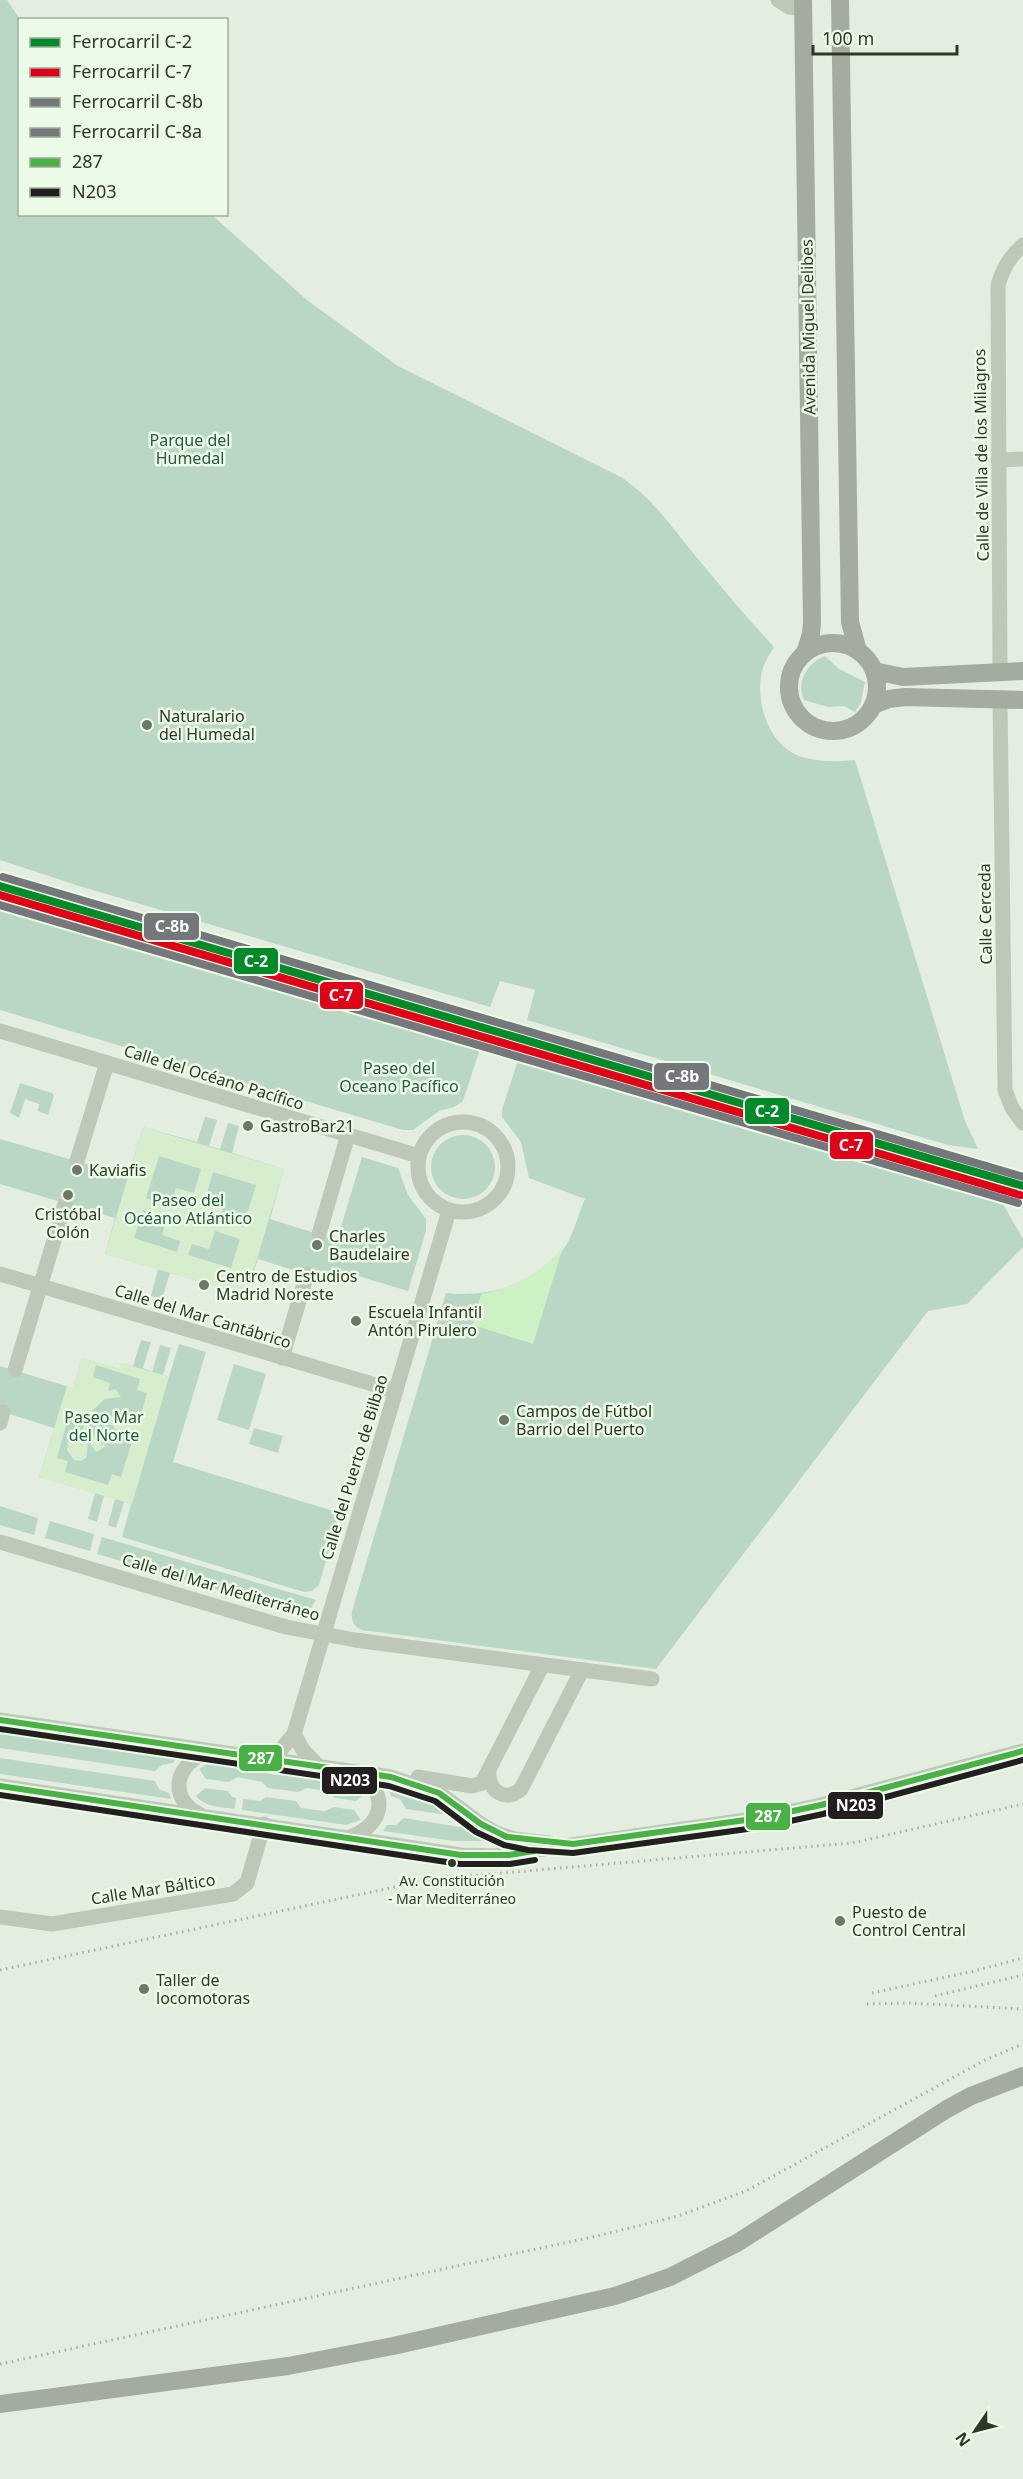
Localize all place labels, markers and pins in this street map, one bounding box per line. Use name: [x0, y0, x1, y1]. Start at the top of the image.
place label: Naturalario del Humedal: [159, 705, 255, 745]
marker: Naturalario del Humedal: [140, 718, 154, 732]
place label: GastroBar21: [260, 1115, 354, 1137]
marker: GastroBar21: [241, 1119, 255, 1133]
place label: Kaviafis: [89, 1159, 146, 1181]
marker: Kaviafis: [70, 1163, 84, 1177]
marker: Cristóbal Colón: [61, 1188, 75, 1202]
place label: Cristóbal Colón: [35, 1203, 101, 1243]
place label: Charles Baudelaire: [329, 1225, 410, 1265]
marker: Charles Baudelaire: [310, 1238, 324, 1252]
place label: Centro de Estudios Madrid Noreste: [216, 1265, 358, 1305]
marker: Centro de Estudios Madrid Noreste: [197, 1278, 211, 1292]
place label: Escuela Infantil Antón Pirulero: [368, 1301, 482, 1341]
marker: Escuela Infantil Antón Pirulero: [349, 1314, 363, 1328]
place label: Campos de Fútbol Barrio del Puerto: [516, 1400, 652, 1440]
marker: Campos de Fútbol Barrio del Puerto: [497, 1413, 511, 1427]
marker: Av. Constitución - Mar Mediterráneo: [446, 1857, 458, 1869]
place label: Av. Constitución - Mar Mediterráneo: [388, 1871, 516, 1908]
place label: Puesto de Control Central: [852, 1901, 966, 1941]
marker: Puesto de Control Central: [833, 1914, 847, 1928]
place label: Taller de locomotoras: [156, 1969, 250, 2009]
marker: Taller de locomotoras: [137, 1982, 151, 1996]

